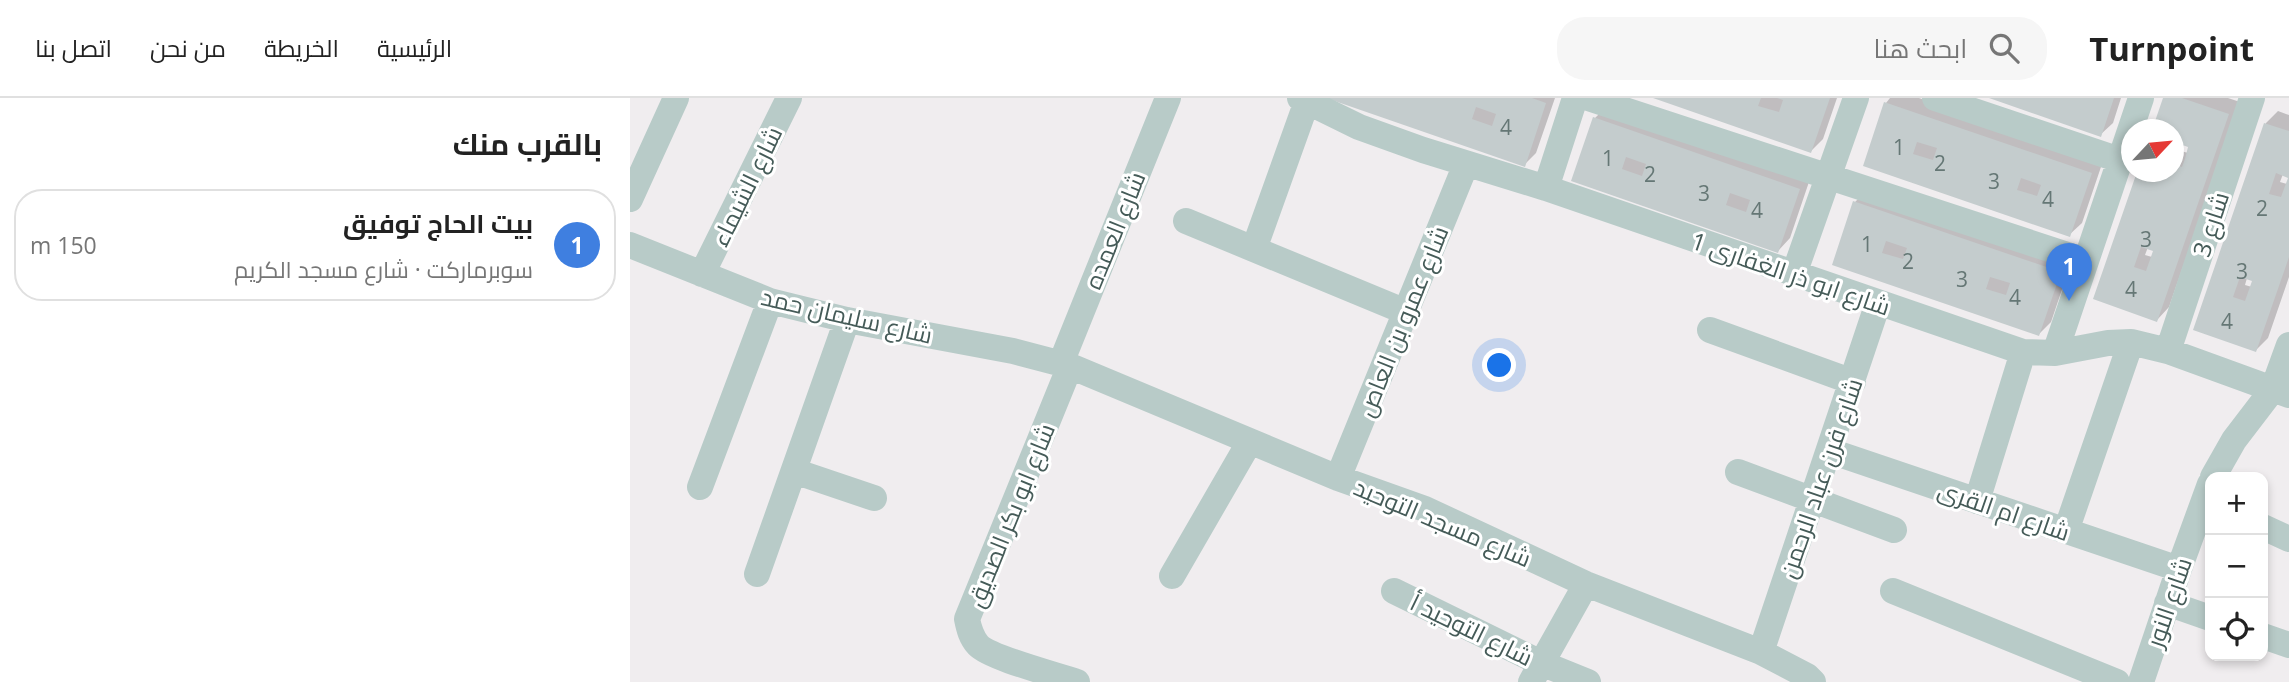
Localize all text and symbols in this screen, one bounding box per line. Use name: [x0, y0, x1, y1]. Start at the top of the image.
search box: [1557, 17, 2047, 80]
text: Turnpoint: [2089, 26, 2254, 71]
icon: search: [1985, 29, 2023, 67]
text: ابحث هنا: [1874, 30, 1967, 66]
text: اتصل بنا: [35, 31, 112, 64]
text: من نحن: [150, 31, 226, 64]
text: الخريطة: [264, 31, 339, 64]
text: الرئيسية: [377, 31, 452, 64]
house number: 4: [1500, 113, 1512, 141]
north arrow: [2121, 119, 2184, 182]
street label: شارع الشيماء: [703, 120, 790, 252]
text: بالقرب منك: [453, 123, 602, 164]
house number: 1: [1893, 133, 1905, 161]
house number: 1: [1602, 144, 1614, 172]
house number: 2: [1934, 149, 1946, 177]
house number: 2: [1644, 160, 1656, 188]
street label: شارع العمده: [1075, 166, 1153, 294]
house number: 3: [1988, 167, 2000, 195]
house number: 3: [1698, 179, 1710, 207]
house number: 4: [2042, 185, 2054, 213]
street label: شارع 3: [2184, 187, 2237, 261]
house number: 2: [2256, 194, 2268, 222]
house number: 4: [1751, 196, 1763, 224]
text: بيت الحاج توفيق: [343, 205, 533, 241]
street label: شارع عمرو بن العاص: [1349, 221, 1456, 422]
street label: شارع ابو ذر الغفارى 1: [1687, 223, 1895, 323]
house number: 3: [2140, 225, 2152, 253]
text: 150 m: [30, 229, 97, 261]
text: 1: [570, 229, 584, 261]
house number: 1: [1861, 230, 1873, 258]
pin: 1: [2046, 243, 2092, 301]
house number: 2: [1902, 247, 1914, 275]
text: سوبرماركت · شارع مسجد الكريم: [234, 253, 533, 285]
house number: 3: [2236, 257, 2248, 285]
house number: 3: [1956, 265, 1968, 293]
house number: 4: [2125, 275, 2137, 303]
street label: شارع سليمان حمد: [758, 279, 936, 352]
house number: 4: [2009, 283, 2021, 311]
house number: 4: [2221, 307, 2233, 335]
your location: [1482, 348, 1516, 382]
street label: شارع فرن عباد الرحمن: [1770, 374, 1871, 583]
street label: شارع ابو بكر الصديق: [958, 418, 1063, 612]
street label: شارع مسجد التوحيد: [1349, 470, 1537, 575]
street label: شارع ام القرى: [1933, 472, 2074, 549]
map controls: [2205, 472, 2268, 661]
button: +: [2205, 472, 2268, 535]
button: −: [2205, 535, 2268, 598]
street label: شارع النور: [2137, 553, 2200, 654]
street label: شارع التوحيد أ: [1405, 585, 1539, 674]
button: locate: [2205, 598, 2268, 661]

